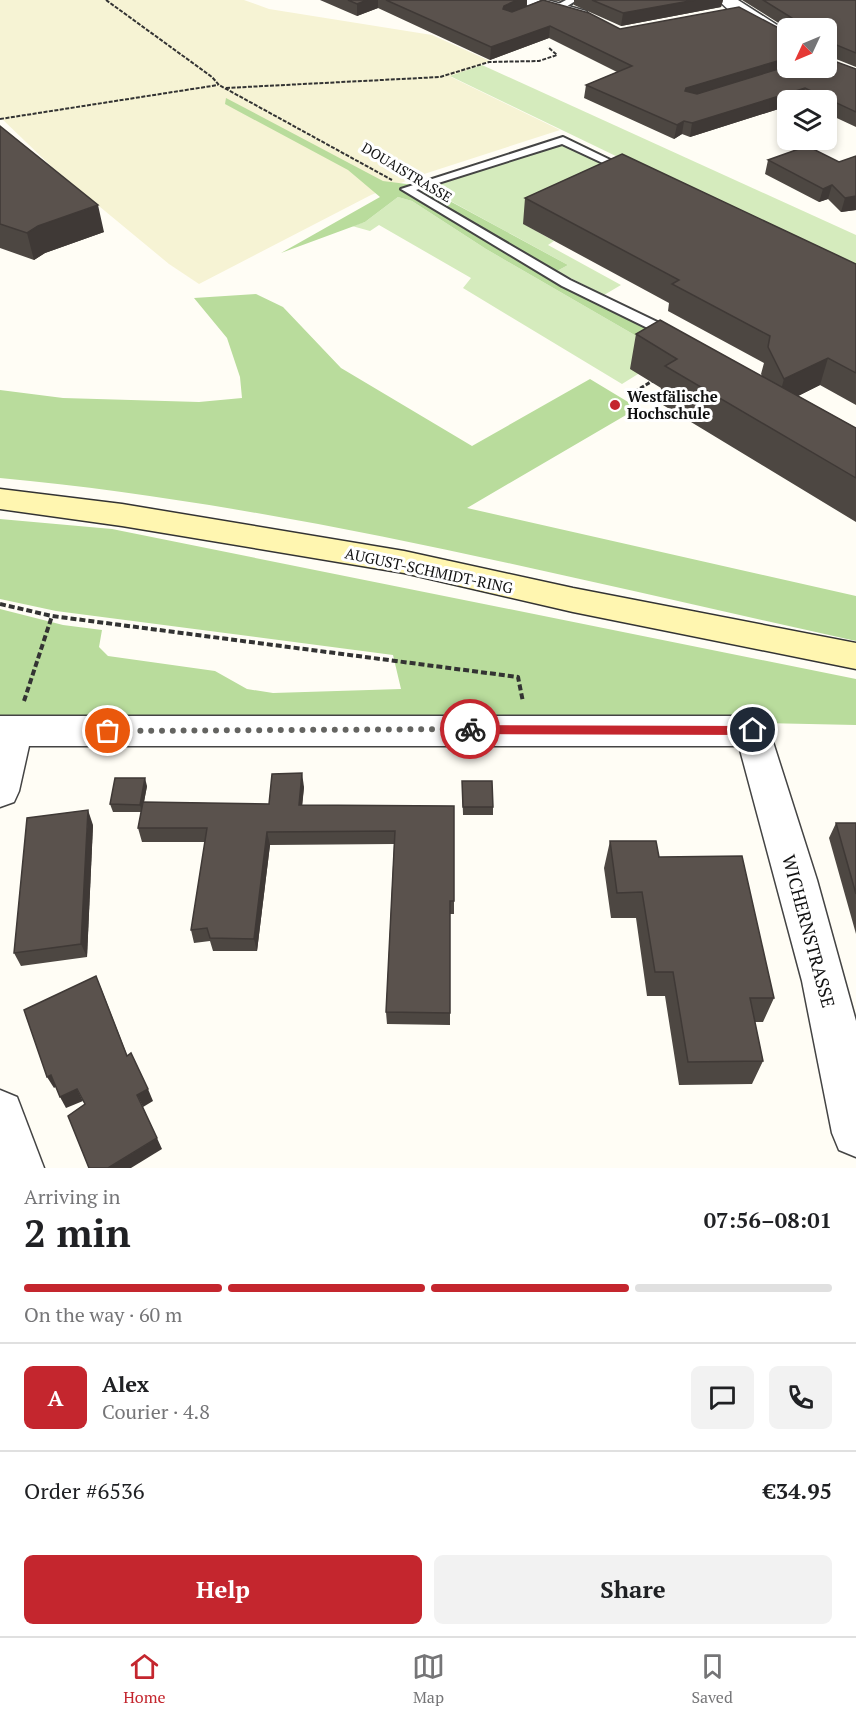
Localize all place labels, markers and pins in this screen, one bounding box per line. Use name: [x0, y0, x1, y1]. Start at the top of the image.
place label: Westfälische Hochschule: [627, 386, 718, 423]
marker: Westfälische Hochschule: [608, 398, 622, 412]
pin: [727, 704, 778, 755]
pin: [82, 705, 133, 756]

